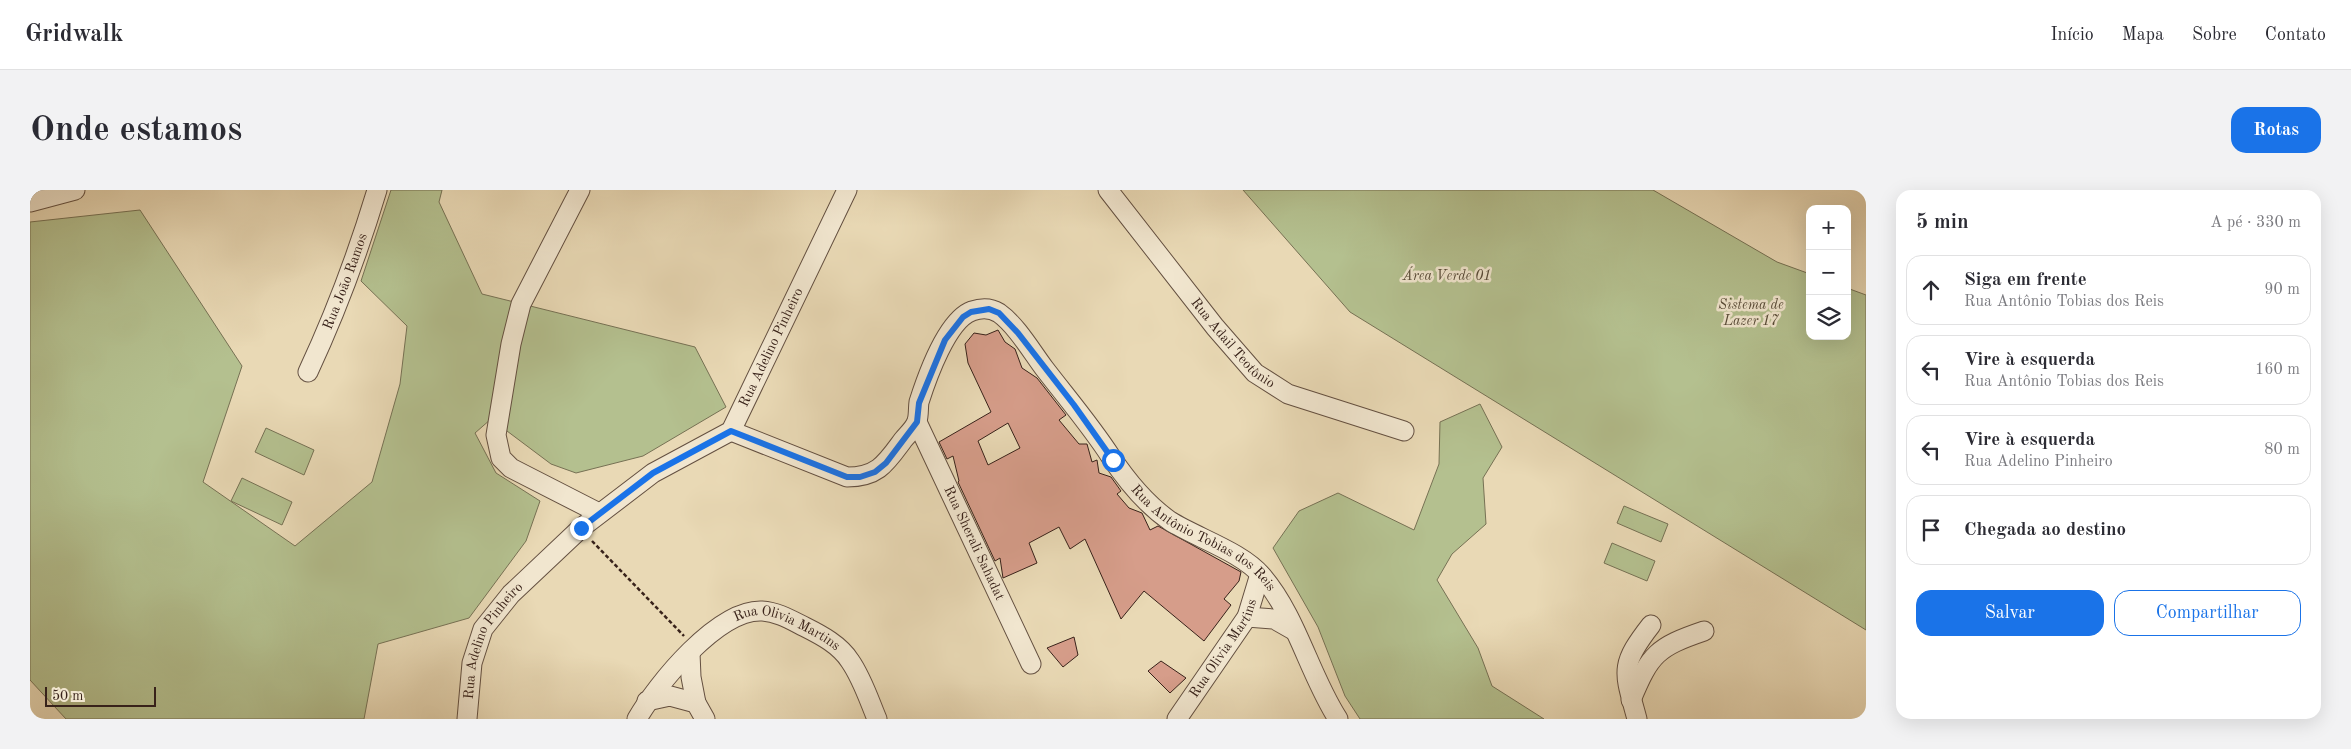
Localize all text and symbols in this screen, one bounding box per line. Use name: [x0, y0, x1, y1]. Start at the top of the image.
text: Gridwalk: [25, 23, 123, 47]
text: Início: [2050, 26, 2094, 44]
text: Mapa: [2122, 26, 2164, 44]
text: Sobre: [2192, 26, 2237, 44]
text: Contato: [2265, 26, 2326, 44]
button: Rotas: [2231, 107, 2321, 153]
text: Onde estamos: [30, 113, 242, 148]
map controls: [1806, 205, 1851, 340]
button: +: [1806, 205, 1851, 250]
text: 5 min: [1916, 212, 1969, 233]
text: A pé · 330 m: [2210, 215, 2301, 231]
street label: Rua João Ramos: [321, 232, 370, 332]
button: −: [1806, 250, 1851, 295]
park label: Área Verde 01: [1402, 266, 1491, 283]
text: Siga em frente: [1964, 271, 2087, 290]
icon: ahead: [1917, 276, 1945, 304]
text: 90 m: [2264, 282, 2300, 298]
street label: Rua Adelino Pinheiro: [737, 286, 806, 409]
text: Rua Antônio Tobias dos Reis: [1964, 294, 2164, 310]
street label: Rua Adail Teotônio: [1188, 295, 1277, 391]
button: layers: [1806, 295, 1851, 340]
park label: Sistema de Lazer 17: [1718, 298, 1784, 328]
text: Vire à esquerda: [1964, 351, 2095, 370]
icon: left: [1917, 356, 1945, 384]
text: 160 m: [2255, 362, 2300, 378]
text: Rua Antônio Tobias dos Reis: [1964, 374, 2164, 390]
text: Vire à esquerda: [1964, 431, 2095, 450]
icon: left: [1917, 436, 1945, 464]
text: 80 m: [2264, 442, 2300, 458]
route start: [1102, 449, 1125, 472]
text: Rua Adelino Pinheiro: [1964, 454, 2113, 470]
street label: Rua Antônio Tobias dos Reis: [1128, 482, 1278, 594]
street label: Rua Sherali Sahadat: [941, 484, 1007, 603]
icon: arrive: [1917, 516, 1945, 544]
route end: [570, 517, 593, 540]
text: Chegada ao destino: [1964, 521, 2126, 540]
street label: Rua Adelino Pinheiro: [462, 580, 526, 700]
button: Salvar: [1916, 590, 2104, 636]
button: Compartilhar: [2114, 590, 2301, 636]
street label: Rua Olivia Martins: [1187, 597, 1259, 700]
street label: Rua Olivia Martins: [732, 604, 843, 653]
scale bar: [45, 684, 156, 707]
text: 50 m: [52, 689, 83, 703]

